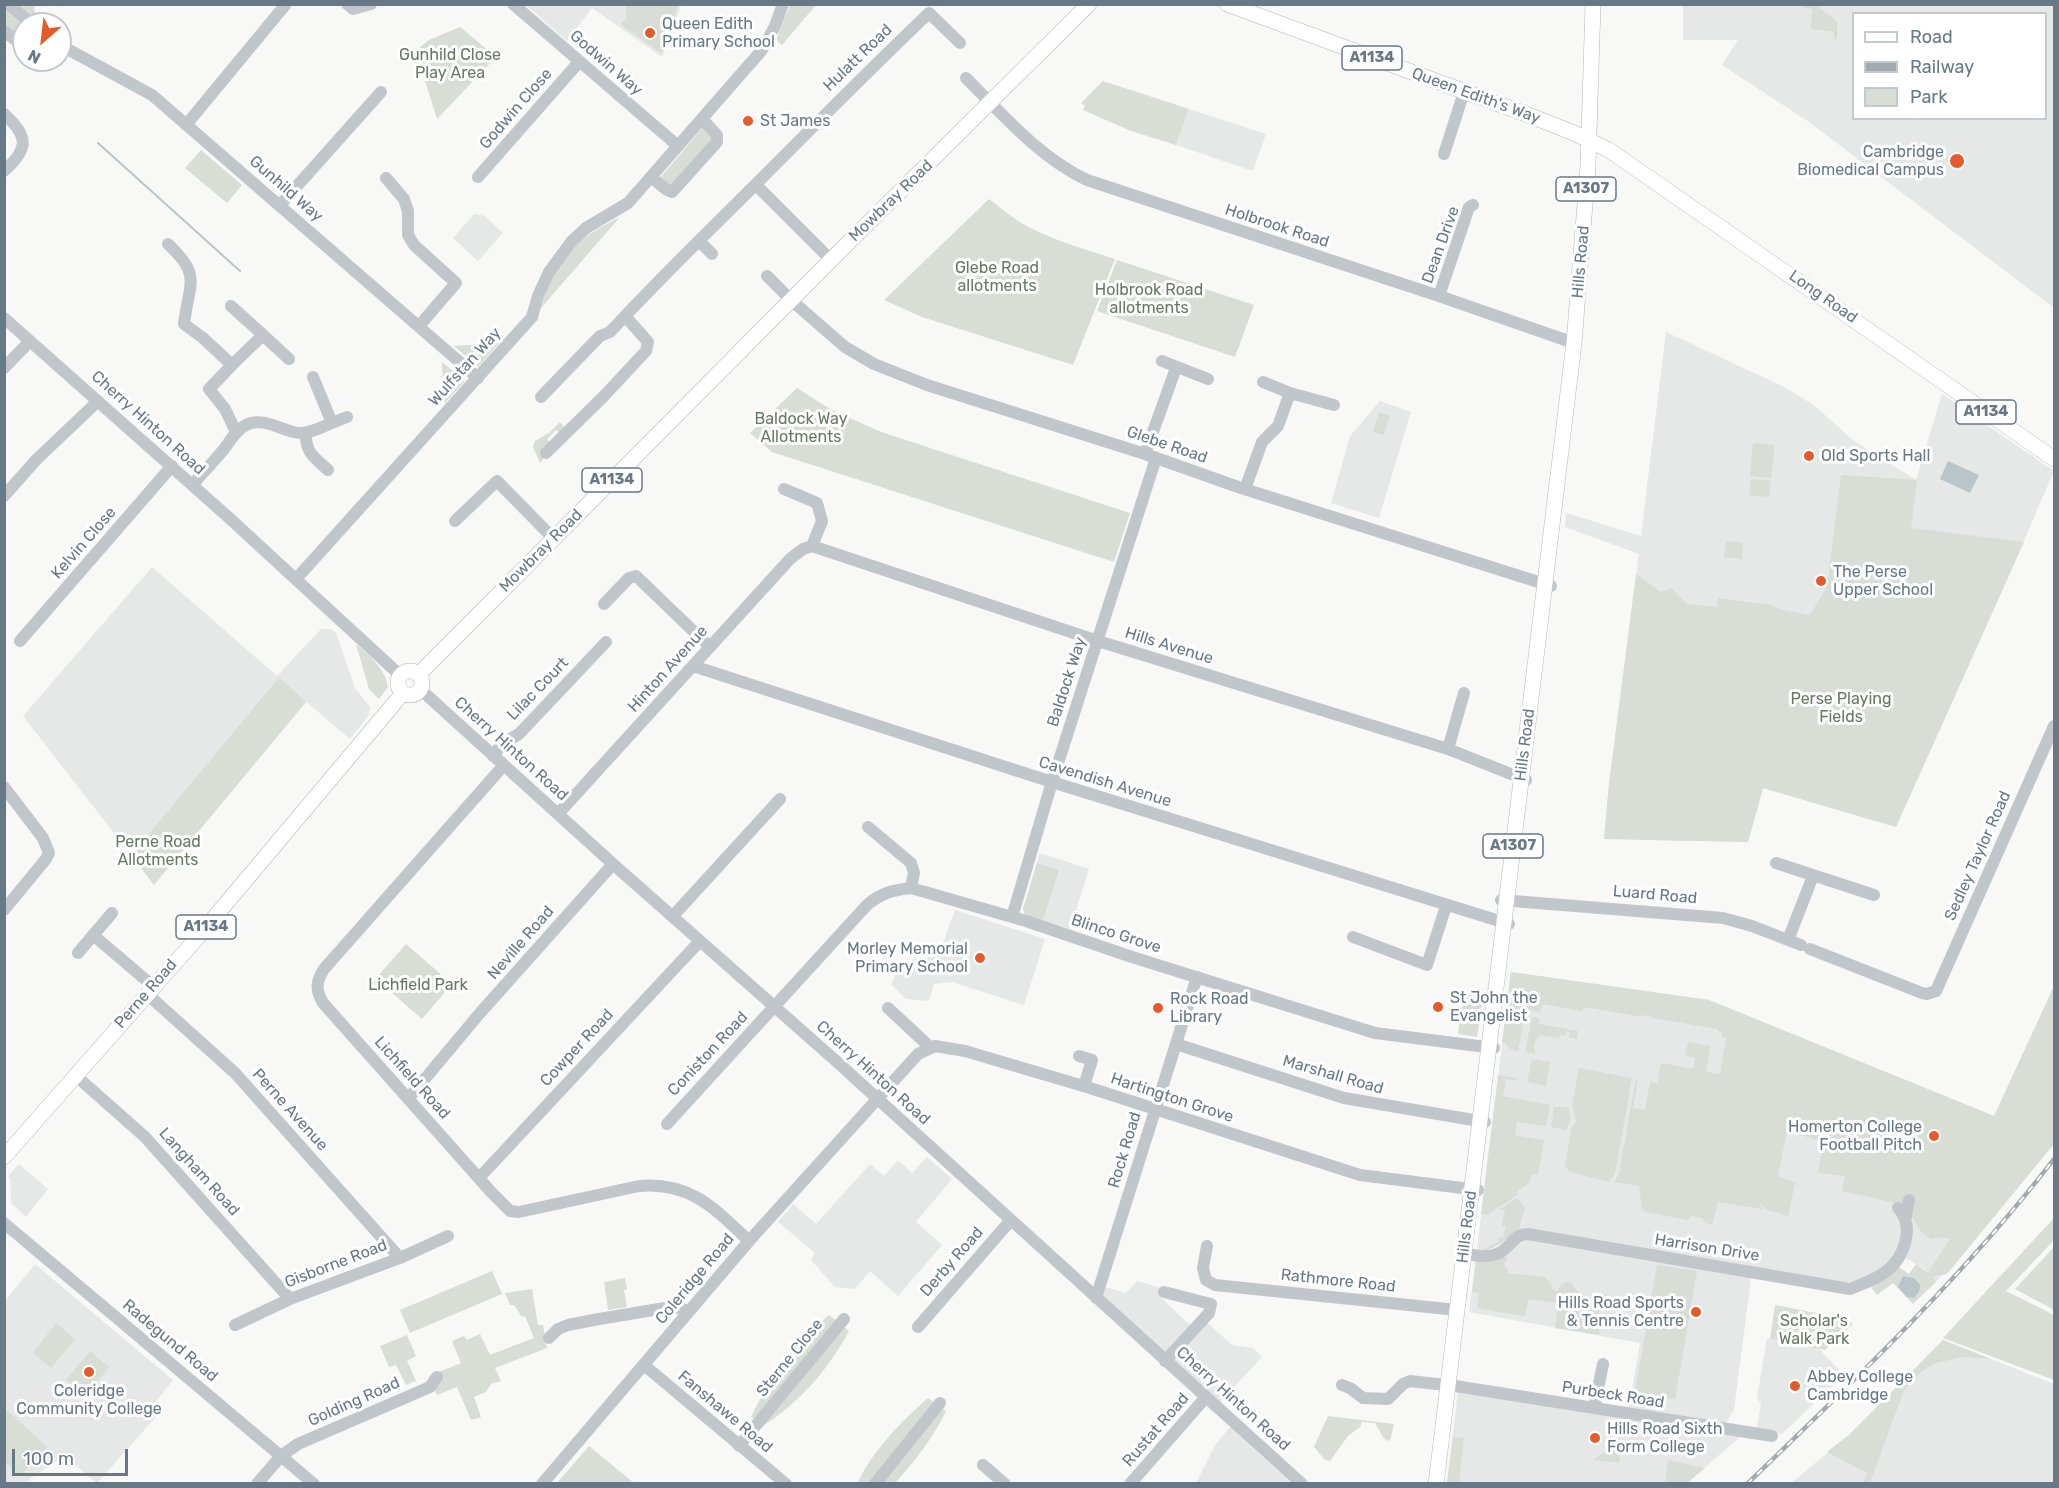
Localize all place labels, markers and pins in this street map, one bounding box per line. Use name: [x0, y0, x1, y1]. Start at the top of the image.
place label: Queen Edith Primary School: [662, 14, 775, 52]
marker: Queen Edith Primary School: [643, 26, 657, 40]
place label: St James: [760, 111, 830, 131]
marker: St James: [741, 114, 755, 128]
place label: Cambridge Biomedical Campus: [1797, 142, 1944, 180]
marker: Cambridge Biomedical Campus: [1948, 152, 1966, 170]
place label: Old Sports Hall: [1821, 446, 1930, 466]
marker: Old Sports Hall: [1802, 449, 1816, 463]
place label: The Perse Upper School: [1833, 562, 1933, 600]
marker: The Perse Upper School: [1814, 574, 1828, 588]
place label: Morley Memorial Primary School: [847, 939, 968, 977]
marker: Morley Memorial Primary School: [973, 951, 987, 965]
place label: St John the Evangelist: [1450, 988, 1538, 1026]
place label: Rock Road Library: [1170, 989, 1248, 1027]
marker: St John the Evangelist: [1431, 1000, 1445, 1014]
marker: Rock Road Library: [1151, 1001, 1165, 1015]
place label: Homerton College Football Pitch: [1788, 1117, 1922, 1155]
marker: Homerton College Football Pitch: [1927, 1129, 1941, 1143]
place label: Hills Road Sports & Tennis Centre: [1558, 1293, 1684, 1331]
marker: Hills Road Sports & Tennis Centre: [1689, 1305, 1703, 1319]
marker: Coleridge Community College: [82, 1365, 96, 1379]
place label: Abbey College Cambridge: [1807, 1367, 1913, 1405]
marker: Abbey College Cambridge: [1788, 1379, 1802, 1393]
place label: Coleridge Community College: [16, 1381, 162, 1419]
place label: Hills Road Sixth Form College: [1607, 1419, 1722, 1457]
marker: Hills Road Sixth Form College: [1588, 1431, 1602, 1445]

